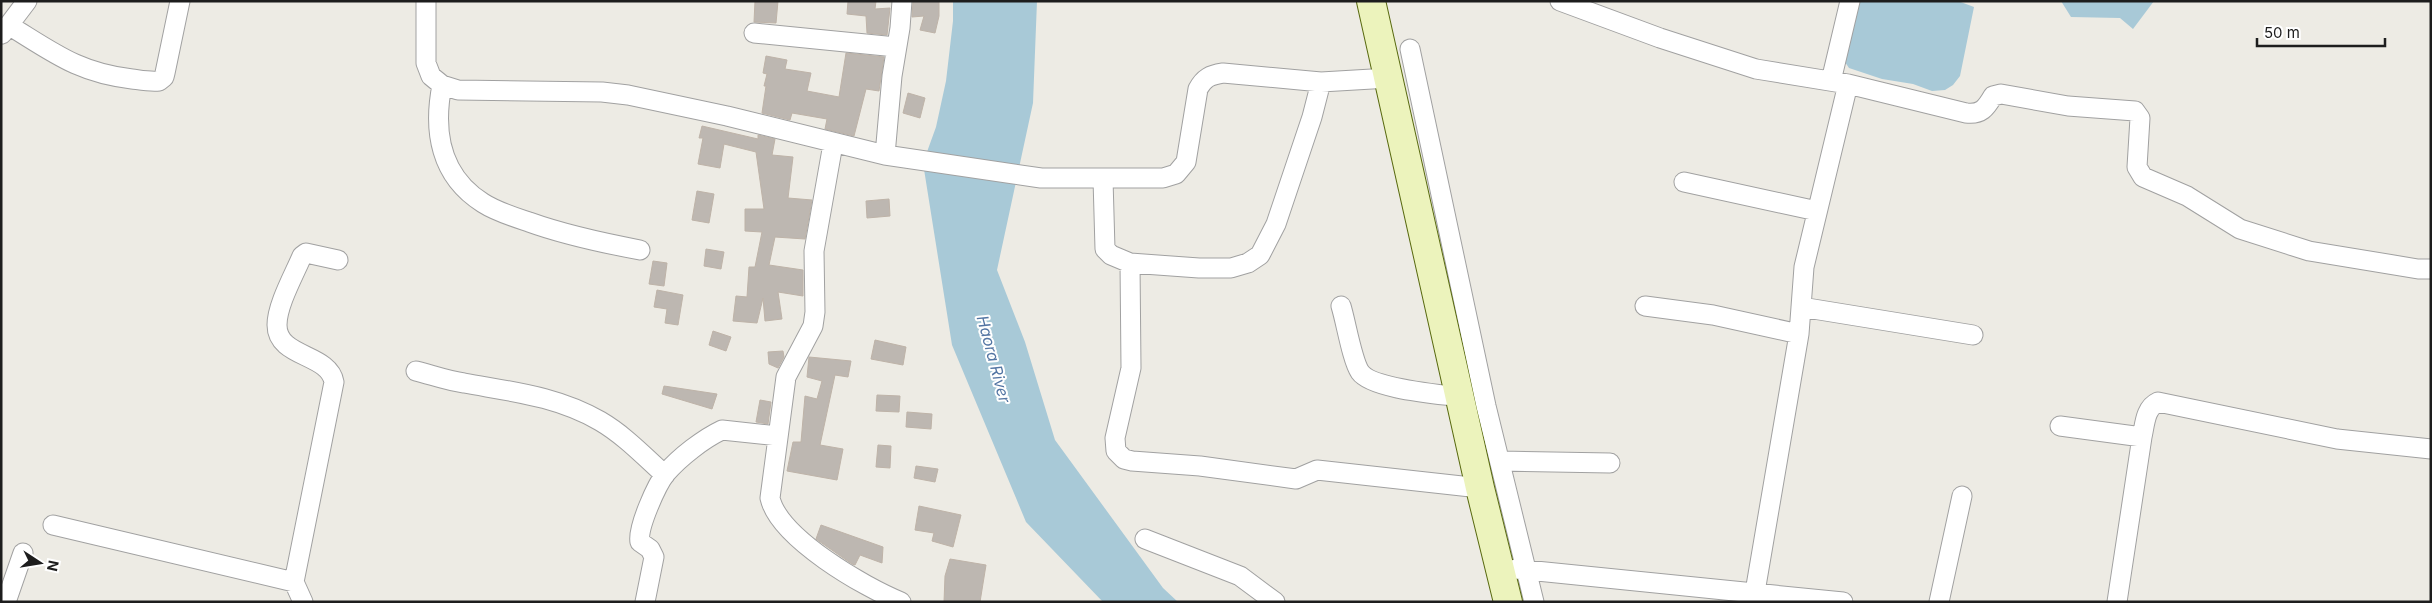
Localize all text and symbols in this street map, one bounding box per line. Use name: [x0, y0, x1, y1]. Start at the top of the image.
scale bar: [2257, 15, 2384, 47]
text: 50 m: [2264, 23, 2300, 42]
water label: Haora River: [973, 313, 1015, 406]
north arrow: [15, 538, 65, 588]
text: N: [44, 559, 63, 573]

